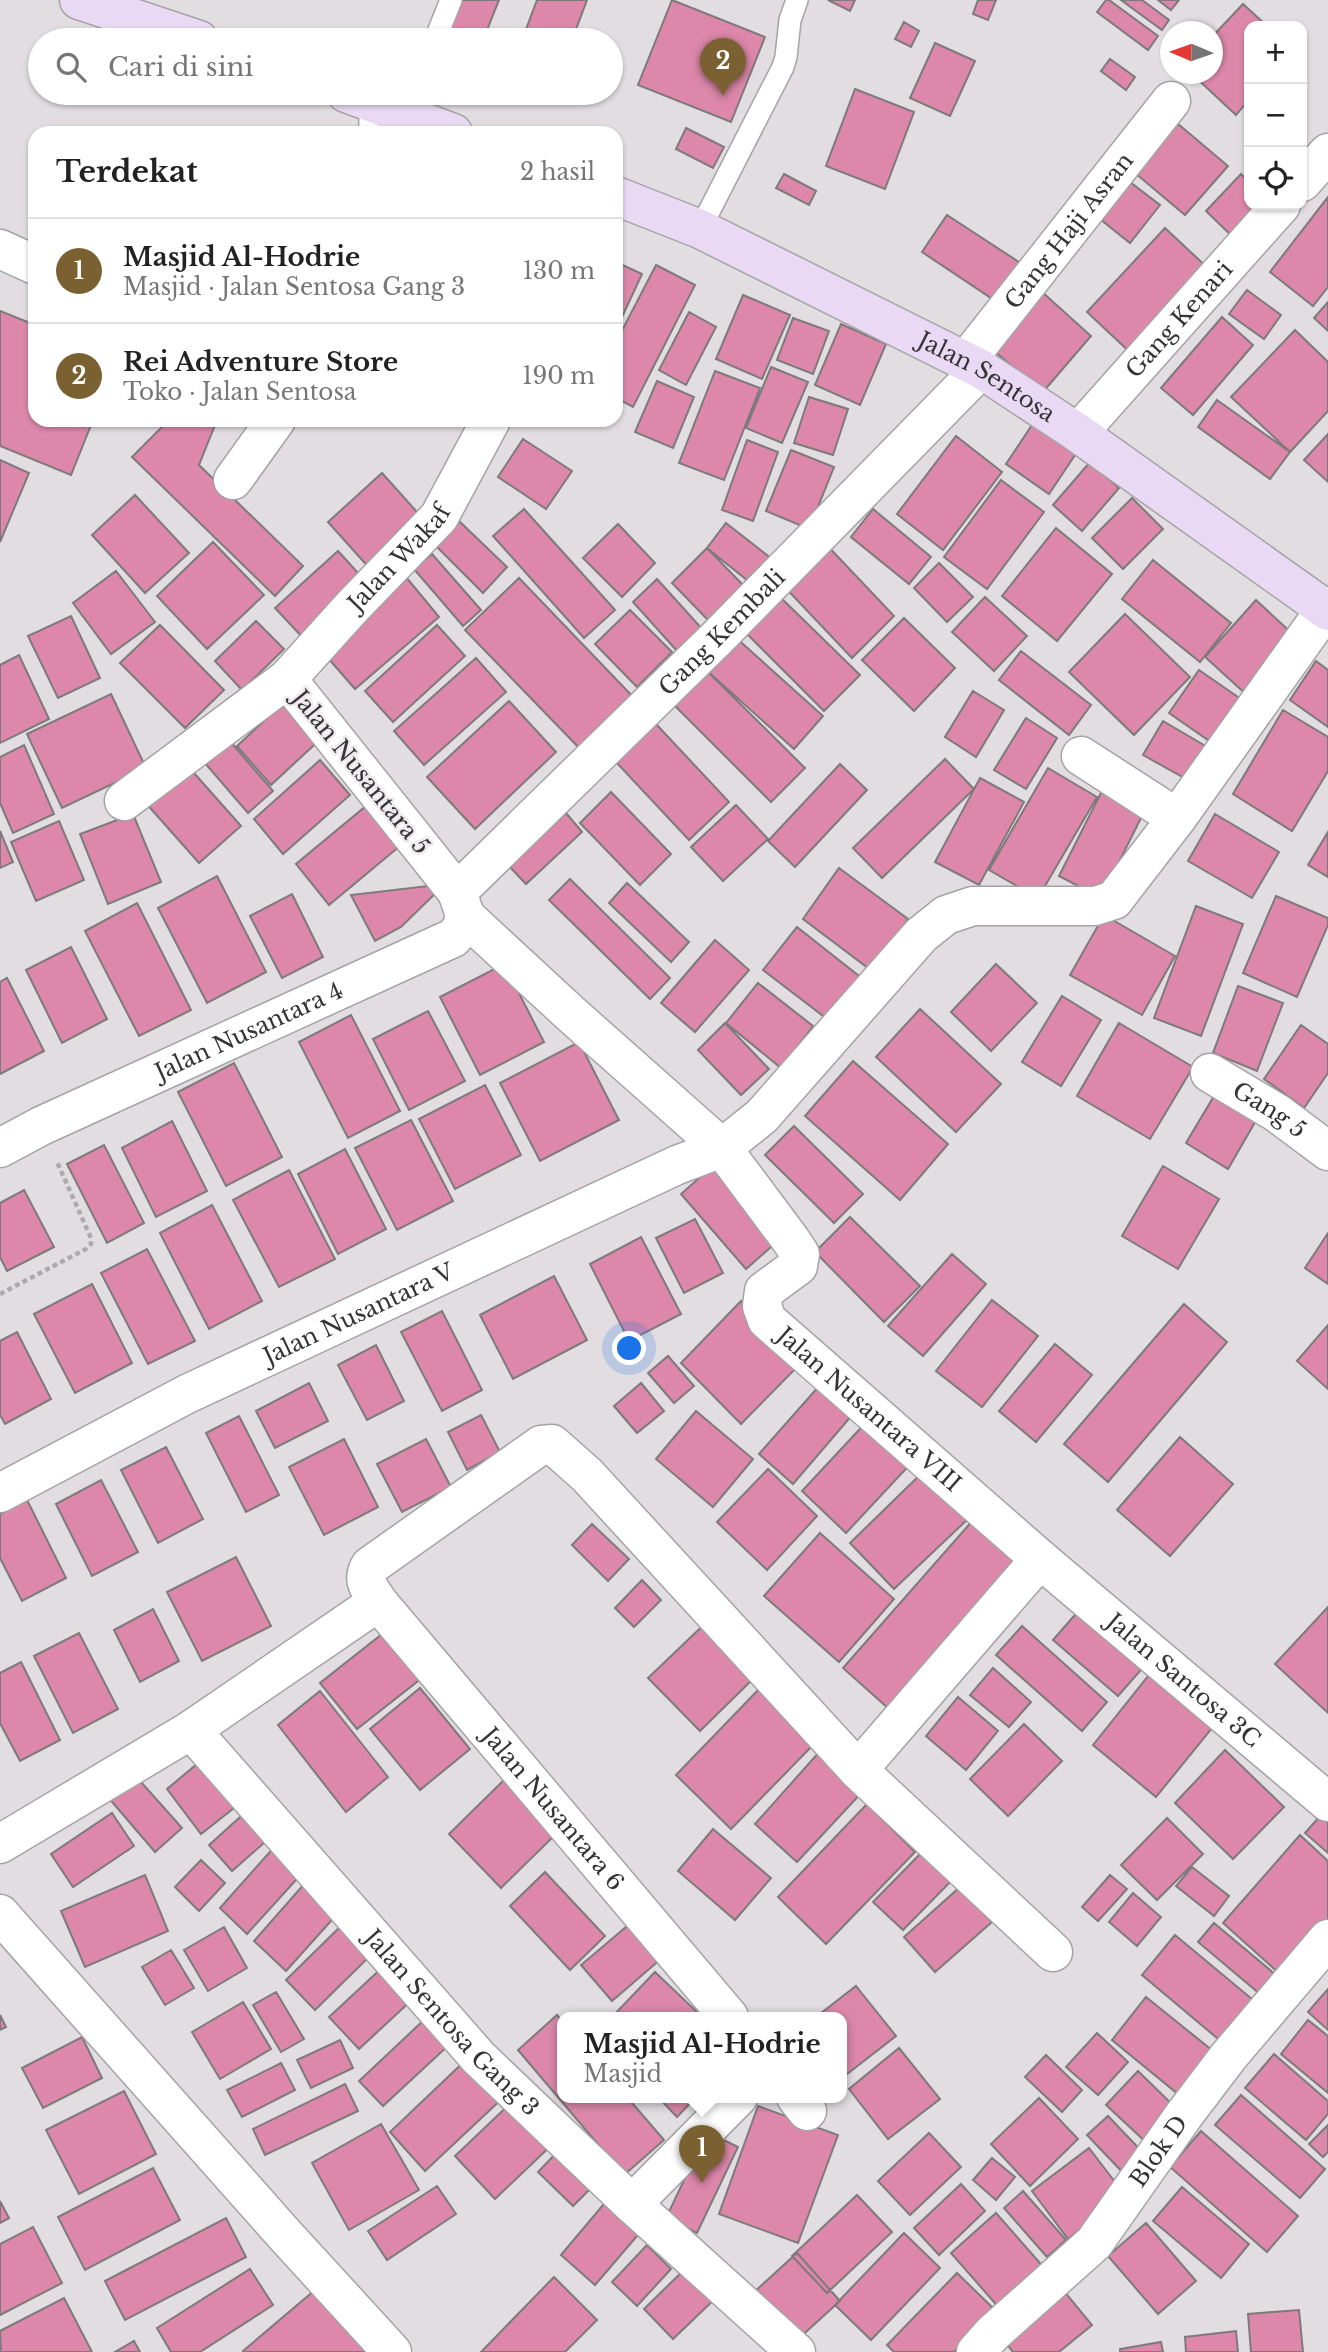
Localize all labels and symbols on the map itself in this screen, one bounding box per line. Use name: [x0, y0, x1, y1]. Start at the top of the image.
north arrow: [1160, 21, 1223, 84]
pin: 2: [700, 38, 746, 96]
street label: Gang Haji Asran: [999, 147, 1139, 314]
street label: Gang Kenari: [1120, 255, 1238, 384]
street label: Jalan Sentosa: [911, 325, 1061, 428]
street label: Jalan Wakaf: [340, 498, 458, 619]
street label: Gang Kembali: [653, 563, 791, 701]
street label: Jalan Nusantara 5: [284, 682, 436, 860]
street label: Jalan Nusantara 4: [148, 976, 347, 1087]
street label: Gang 5: [1228, 1076, 1312, 1144]
street label: Jalan Nusantara V: [256, 1257, 459, 1372]
street label: Jalan Nusantara VIII: [769, 1319, 967, 1498]
your location: [612, 1331, 646, 1365]
street label: Jalan Santosa 3C: [1098, 1605, 1266, 1753]
street label: Jalan Nusantara 6: [474, 1719, 630, 1896]
street label: Jalan Sentosa Gang 3: [357, 1921, 545, 2122]
street label: Blok D: [1124, 2110, 1193, 2192]
pin: 1: [679, 2125, 725, 2183]

